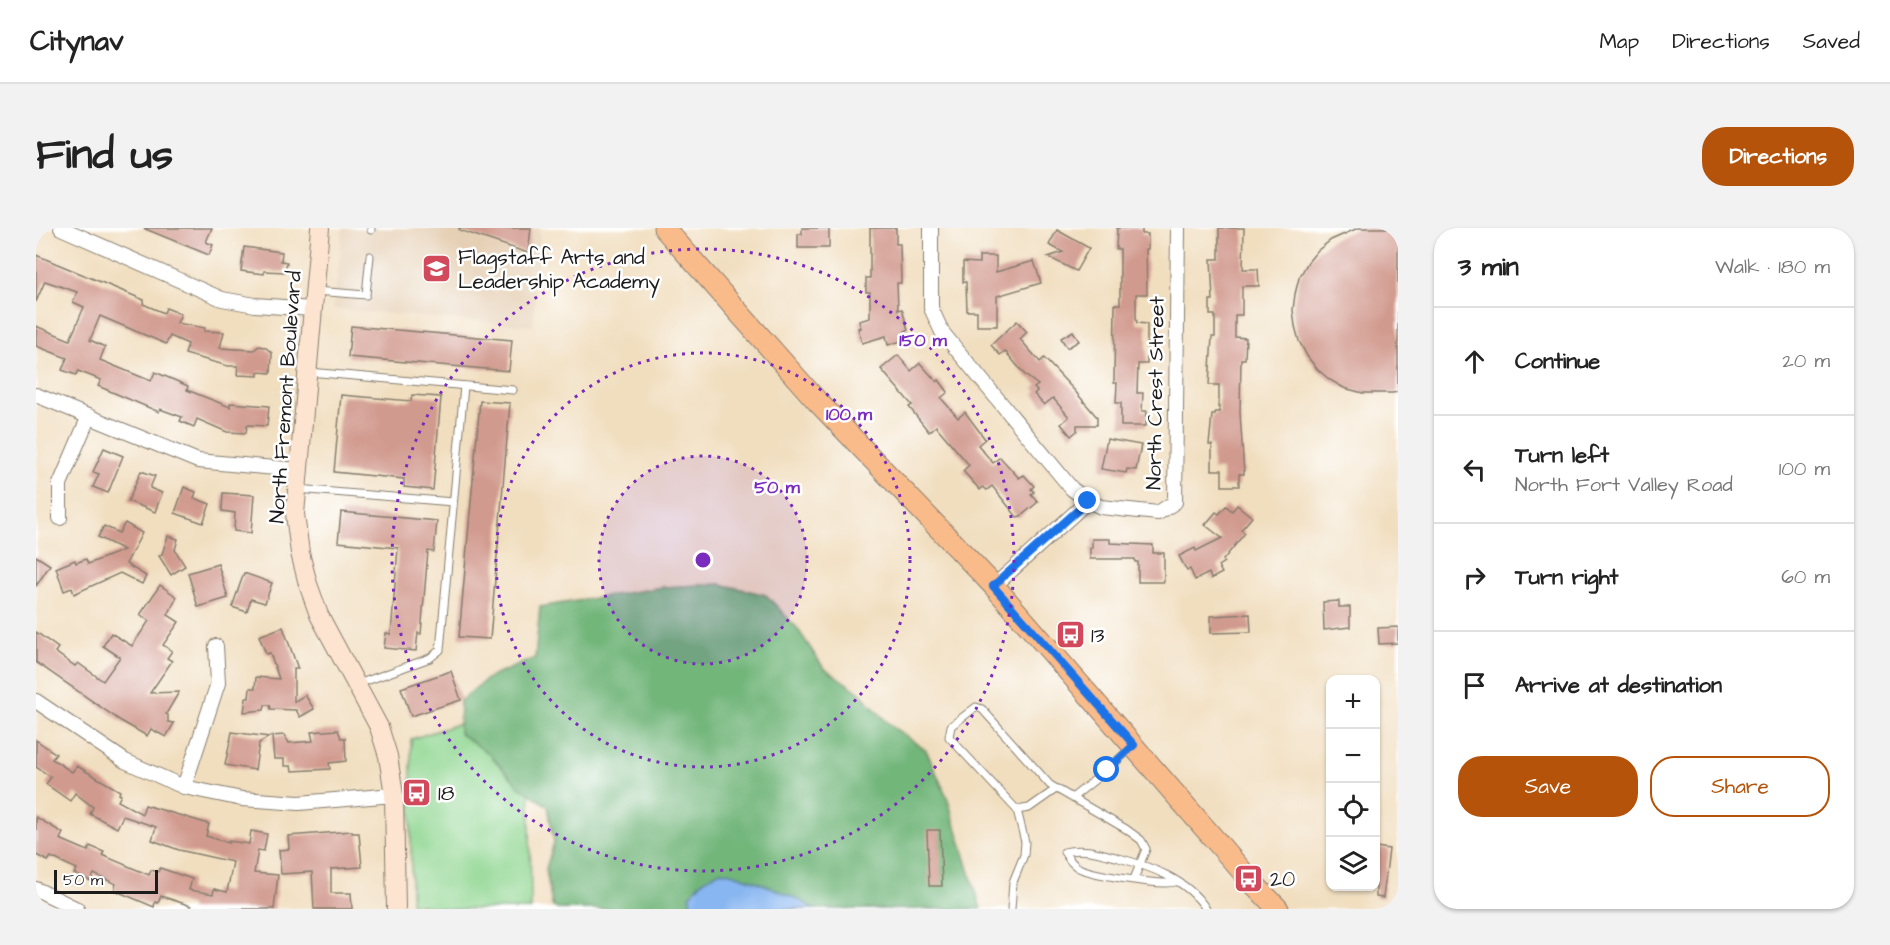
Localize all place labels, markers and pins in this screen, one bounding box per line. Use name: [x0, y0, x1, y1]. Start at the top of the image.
place label: Flagstaff Arts and Leadership Academy: [458, 243, 660, 298]
school or university icon: Flagstaff Arts and Leadership Academy: [421, 253, 453, 285]
centre of rings: [693, 550, 713, 570]
bus stop icon: 13: [1054, 619, 1086, 651]
place label: 13: [1091, 621, 1105, 650]
bus stop icon: 18: [401, 777, 433, 809]
place label: 18: [438, 779, 455, 808]
bus stop icon: 20: [1233, 863, 1265, 895]
place label: 20: [1270, 865, 1295, 894]

